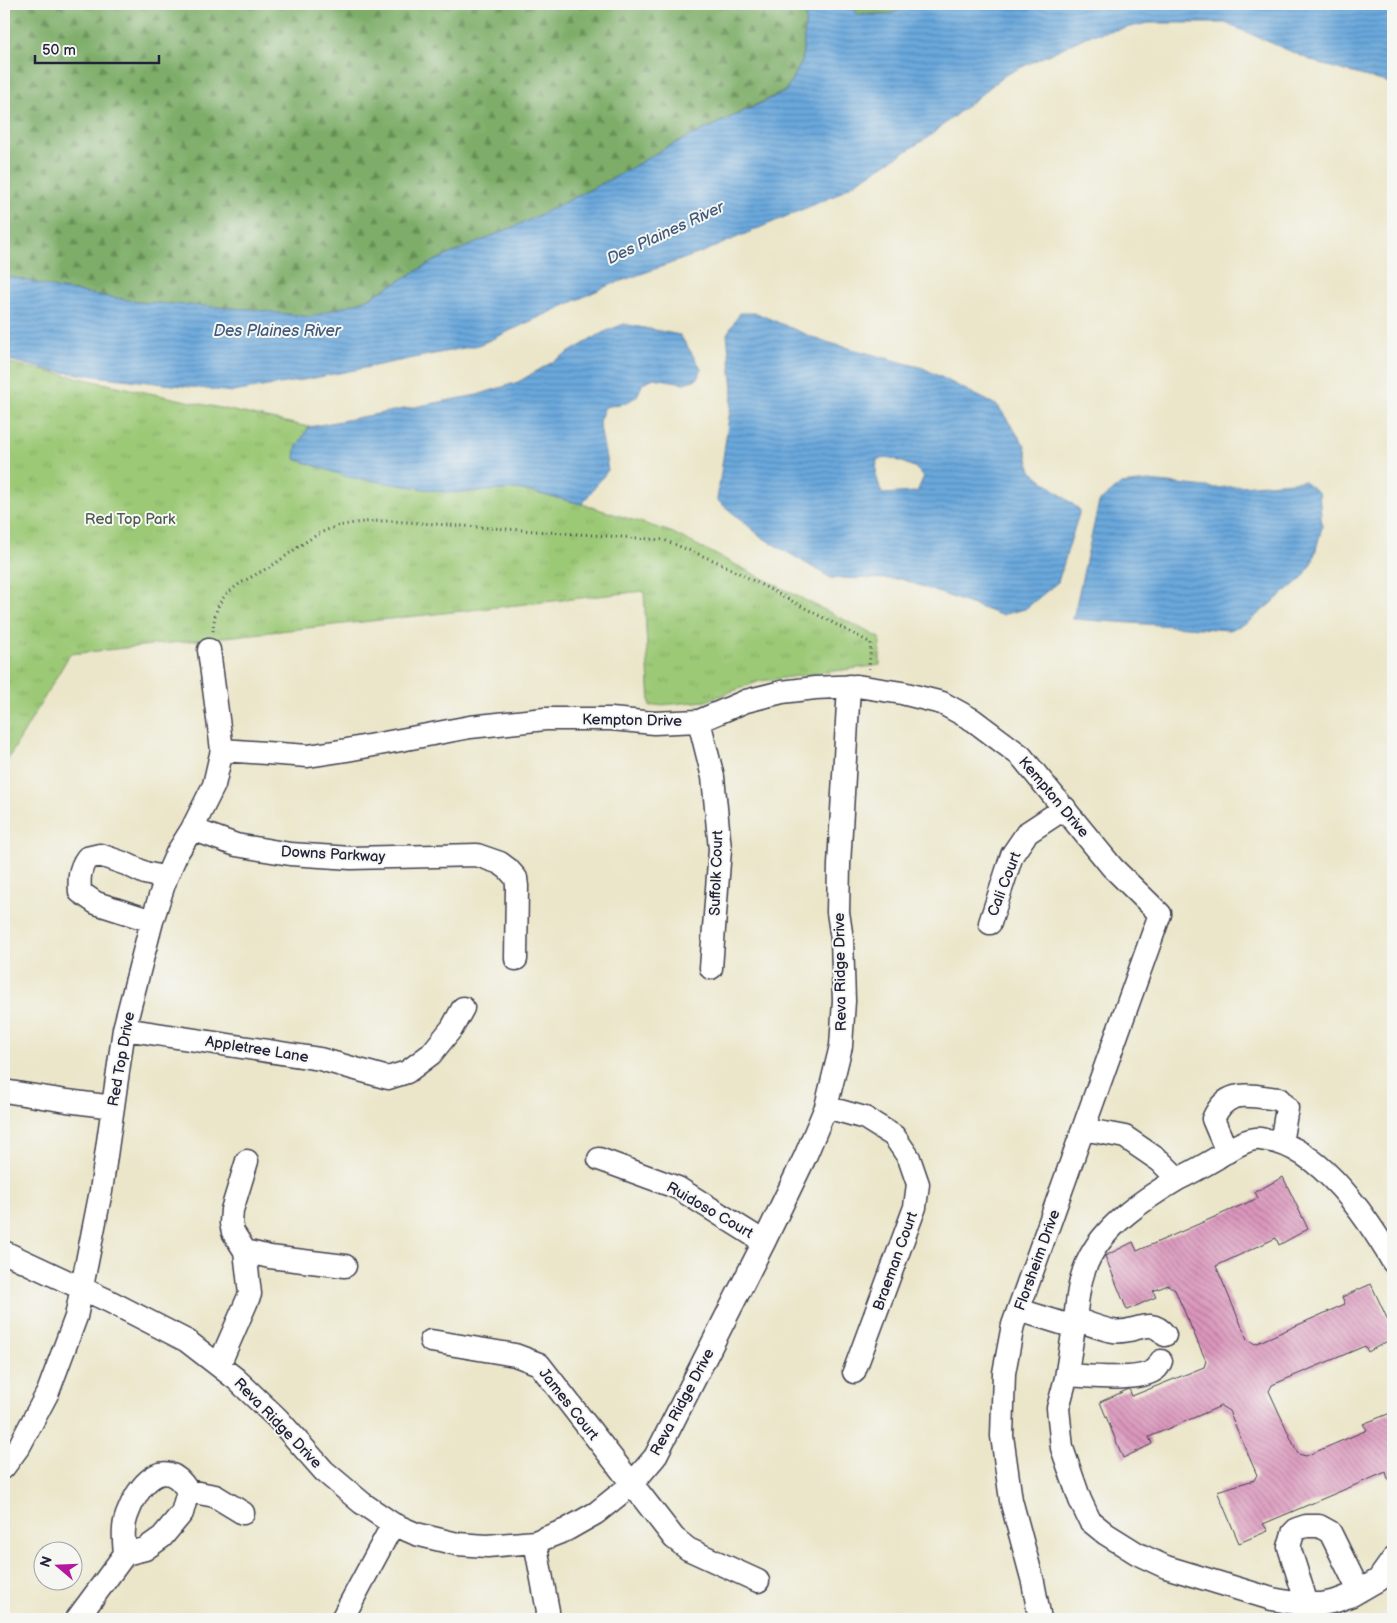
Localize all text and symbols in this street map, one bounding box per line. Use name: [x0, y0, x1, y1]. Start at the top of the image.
scale bar: [35, 32, 159, 64]
text: 50 m: [42, 41, 76, 60]
water label: Des Plaines River: [604, 197, 728, 269]
water label: Des Plaines River: [213, 322, 342, 341]
park label: Red Top Park: [85, 510, 176, 529]
street label: Kempton Drive: [582, 710, 682, 731]
street label: Kempton Drive: [1014, 753, 1093, 842]
street label: Suffolk Court: [706, 829, 728, 916]
street label: Downs Parkway: [280, 842, 386, 867]
street label: Cali Court: [983, 849, 1026, 919]
street label: Reva Ridge Drive: [830, 912, 851, 1032]
street label: Red Top Drive: [104, 1010, 139, 1108]
street label: Appletree Lane: [204, 1032, 310, 1067]
street label: Ruidoso Court: [663, 1178, 757, 1243]
street label: Florsheim Drive: [1010, 1207, 1065, 1313]
street label: Braeman Court: [869, 1209, 922, 1313]
street label: Reva Ridge Drive: [646, 1345, 719, 1459]
street label: James Court: [535, 1364, 603, 1444]
street label: Reva Ridge Drive: [230, 1374, 326, 1473]
north arrow: [32, 1540, 82, 1590]
text: N: [36, 1554, 56, 1570]

